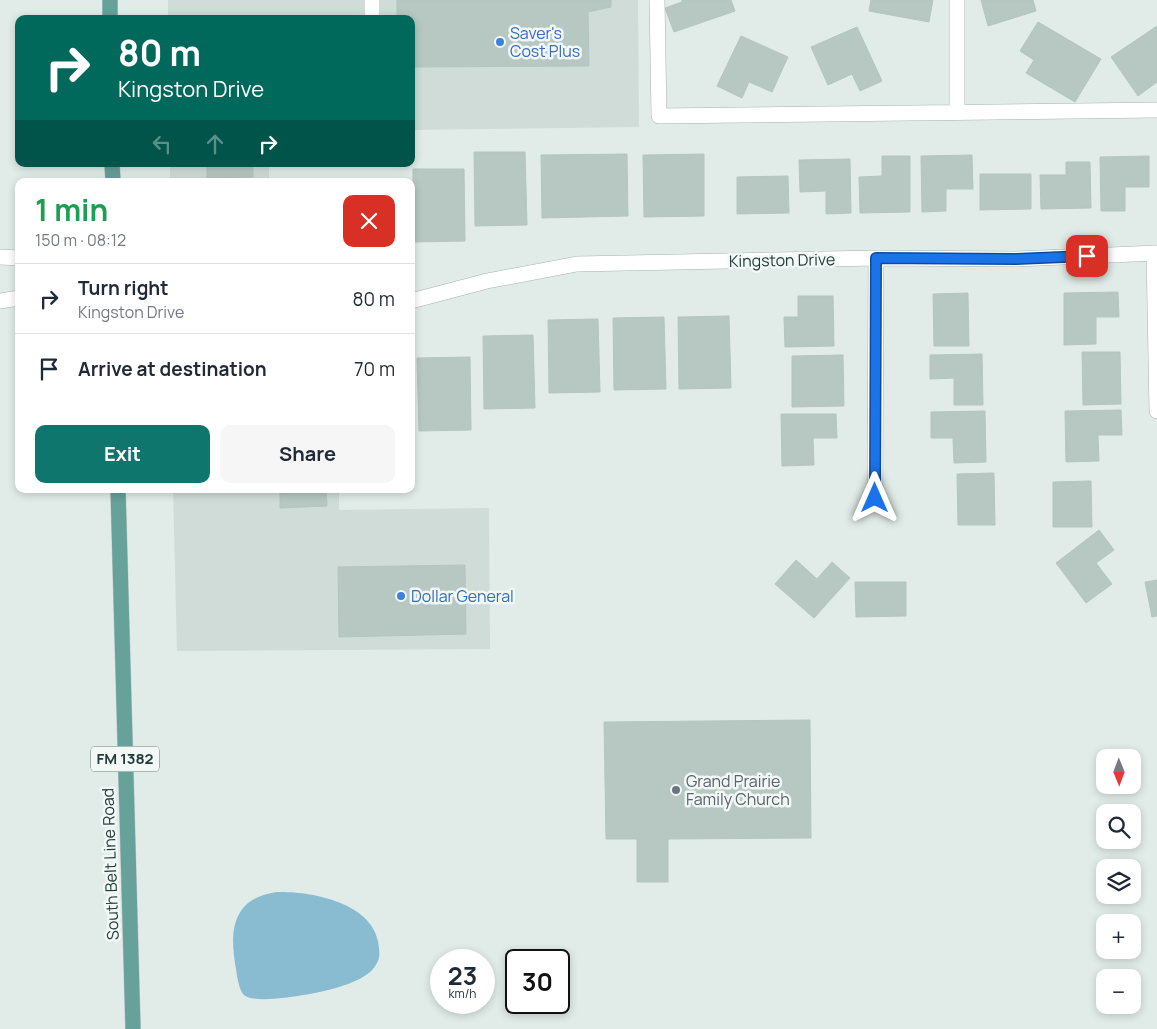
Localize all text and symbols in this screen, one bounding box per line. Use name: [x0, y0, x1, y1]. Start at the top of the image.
place label: Saver's Cost Plus: [510, 22, 580, 62]
text: 80 m: [118, 29, 201, 77]
icon: right: [35, 35, 100, 100]
marker: Saver's Cost Plus: [494, 36, 506, 48]
text: Kingston Drive: [118, 74, 264, 104]
icon: left: [148, 130, 176, 158]
icon: ahead: [201, 130, 229, 158]
icon: right: [254, 130, 282, 158]
text: 1 min: [35, 189, 108, 230]
button: close: [343, 195, 395, 247]
text: 150 m · 08:12: [35, 229, 126, 251]
pin: [1066, 235, 1108, 277]
icon: arrive: [1073, 242, 1101, 270]
street label: Kingston Drive: [729, 248, 835, 272]
text: Turn right: [78, 275, 168, 301]
icon: right: [35, 285, 63, 313]
text: 80 m: [352, 286, 395, 312]
text: Kingston Drive: [78, 301, 184, 323]
icon: arrive: [35, 355, 63, 383]
text: Arrive at destination: [78, 356, 267, 382]
text: 70 m: [354, 356, 395, 382]
button: Exit: [35, 425, 210, 483]
button: Share: [220, 425, 395, 483]
position arrow: [848, 471, 900, 523]
place label: Dollar General: [411, 585, 514, 607]
marker: Dollar General: [395, 590, 407, 602]
road number: FM 1382: [91, 746, 159, 772]
north arrow: [1096, 749, 1141, 794]
map controls: [1096, 749, 1141, 1014]
place label: Grand Prairie Family Church: [686, 770, 790, 810]
marker: Grand Prairie Family Church: [670, 784, 682, 796]
street label: South Belt Line Road: [96, 788, 124, 940]
button: search: [1096, 804, 1141, 849]
button: layers: [1096, 859, 1141, 904]
button: +: [1096, 914, 1141, 959]
speed limit sign: 30: [505, 949, 570, 1014]
text: 23: [448, 958, 477, 993]
button: −: [1096, 969, 1141, 1014]
text: km/h: [449, 985, 476, 1002]

